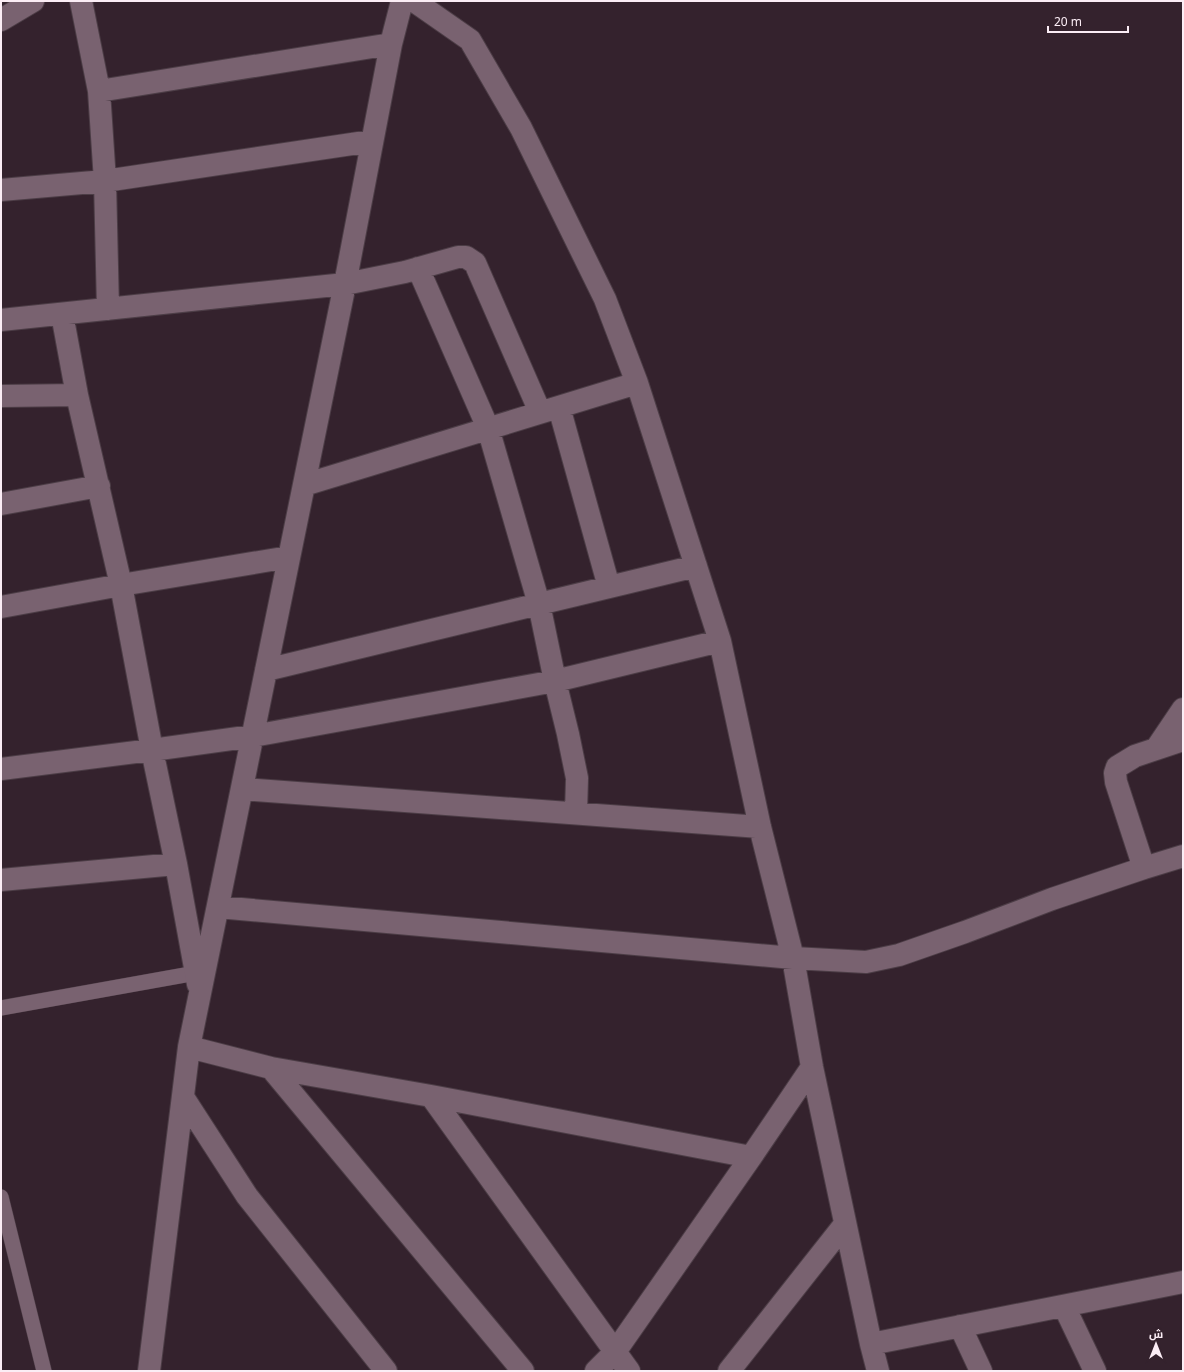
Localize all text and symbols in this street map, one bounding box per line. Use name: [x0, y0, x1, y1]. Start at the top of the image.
scale bar: [1048, 8, 1128, 34]
text: 20 m: [1054, 13, 1082, 30]
north arrow: [1136, 1324, 1176, 1364]
text: ش: [1149, 1326, 1163, 1341]

